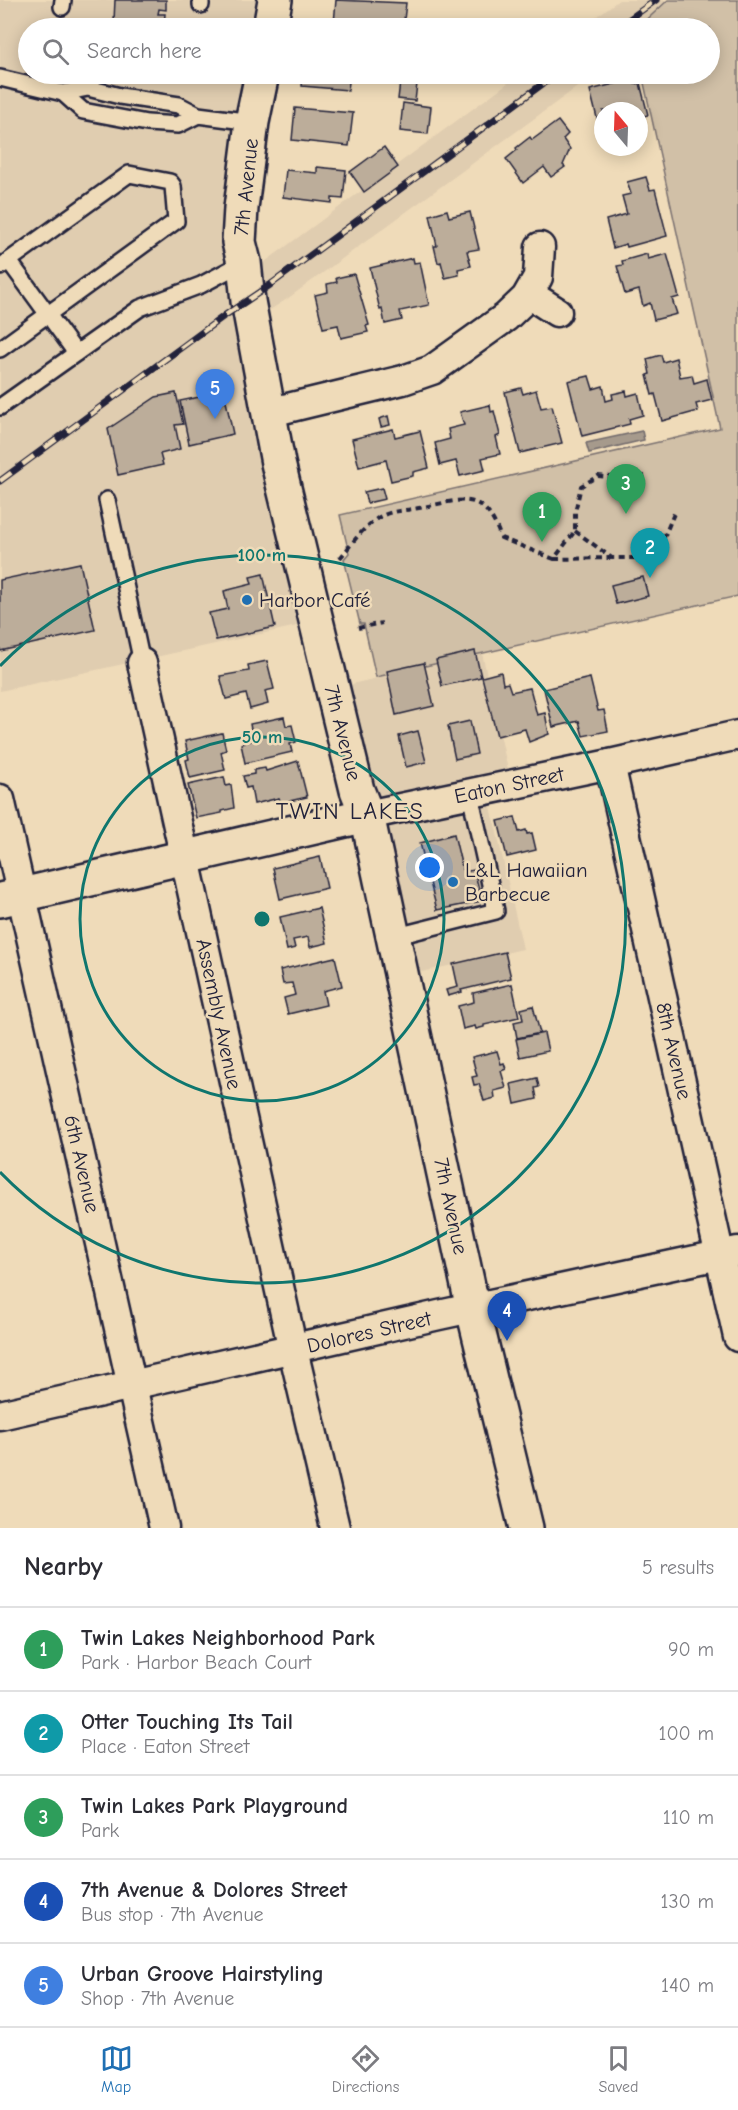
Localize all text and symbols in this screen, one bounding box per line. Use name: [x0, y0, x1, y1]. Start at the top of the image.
search box: [18, 18, 720, 84]
icon: search: [39, 35, 72, 68]
text: Search here: [87, 38, 202, 64]
north arrow: [594, 102, 648, 156]
street label: 7th Avenue: [229, 137, 263, 237]
pin: 5: [196, 370, 234, 419]
pin: 3: [606, 464, 646, 514]
pin: 1: [522, 492, 562, 542]
pin: 2: [630, 528, 670, 578]
text: 100 m: [238, 545, 286, 566]
place label: Harbor Café: [259, 588, 371, 612]
marker: Harbor Café: [240, 593, 254, 607]
street label: 7th Avenue: [319, 682, 367, 784]
text: 50 m: [242, 727, 282, 748]
street label: Eaton Street: [452, 761, 567, 808]
district label: TWIN LAKES: [276, 797, 424, 825]
your location: [415, 853, 444, 882]
place label: L&L Hawaiian Barbecue: [465, 858, 588, 906]
marker: L&L Hawaiian Barbecue: [446, 875, 460, 889]
centre of rings: [252, 909, 272, 929]
street label: Assembly Avenue: [191, 936, 247, 1092]
street label: 8th Avenue: [651, 1000, 697, 1102]
street label: 6th Avenue: [59, 1113, 105, 1215]
street label: 7th Avenue: [429, 1155, 473, 1257]
pin: 4: [488, 1292, 526, 1341]
street label: Dolores Street: [305, 1306, 434, 1358]
text: Nearby: [24, 1552, 103, 1582]
text: 5 results: [642, 1556, 714, 1579]
text: Twin Lakes Neighborhood Park: [81, 1625, 375, 1651]
text: 1: [40, 1638, 47, 1661]
text: 90 m: [668, 1638, 714, 1661]
text: Park · Harbor Beach Court: [81, 1651, 311, 1674]
text: Otter Touching Its Tail: [81, 1709, 293, 1735]
text: 2: [39, 1722, 48, 1745]
text: 100 m: [659, 1722, 714, 1745]
text: Place · Eaton Street: [81, 1735, 249, 1758]
text: Twin Lakes Park Playground: [81, 1793, 348, 1819]
text: 3: [39, 1806, 48, 1829]
text: 110 m: [663, 1806, 714, 1829]
text: Park: [81, 1819, 119, 1842]
text: 7th Avenue & Dolores Street: [81, 1877, 347, 1903]
text: 4: [39, 1890, 48, 1913]
text: 130 m: [661, 1890, 714, 1913]
text: Bus stop · 7th Avenue: [81, 1903, 264, 1926]
text: Urban Groove Hairstyling: [81, 1961, 324, 1987]
text: 5: [38, 1974, 49, 1997]
text: 140 m: [661, 1974, 714, 1997]
text: Shop · 7th Avenue: [81, 1987, 234, 2010]
tab: Map: [100, 2042, 133, 2096]
tab: Directions: [332, 2042, 399, 2096]
tab: Saved: [598, 2042, 638, 2096]

